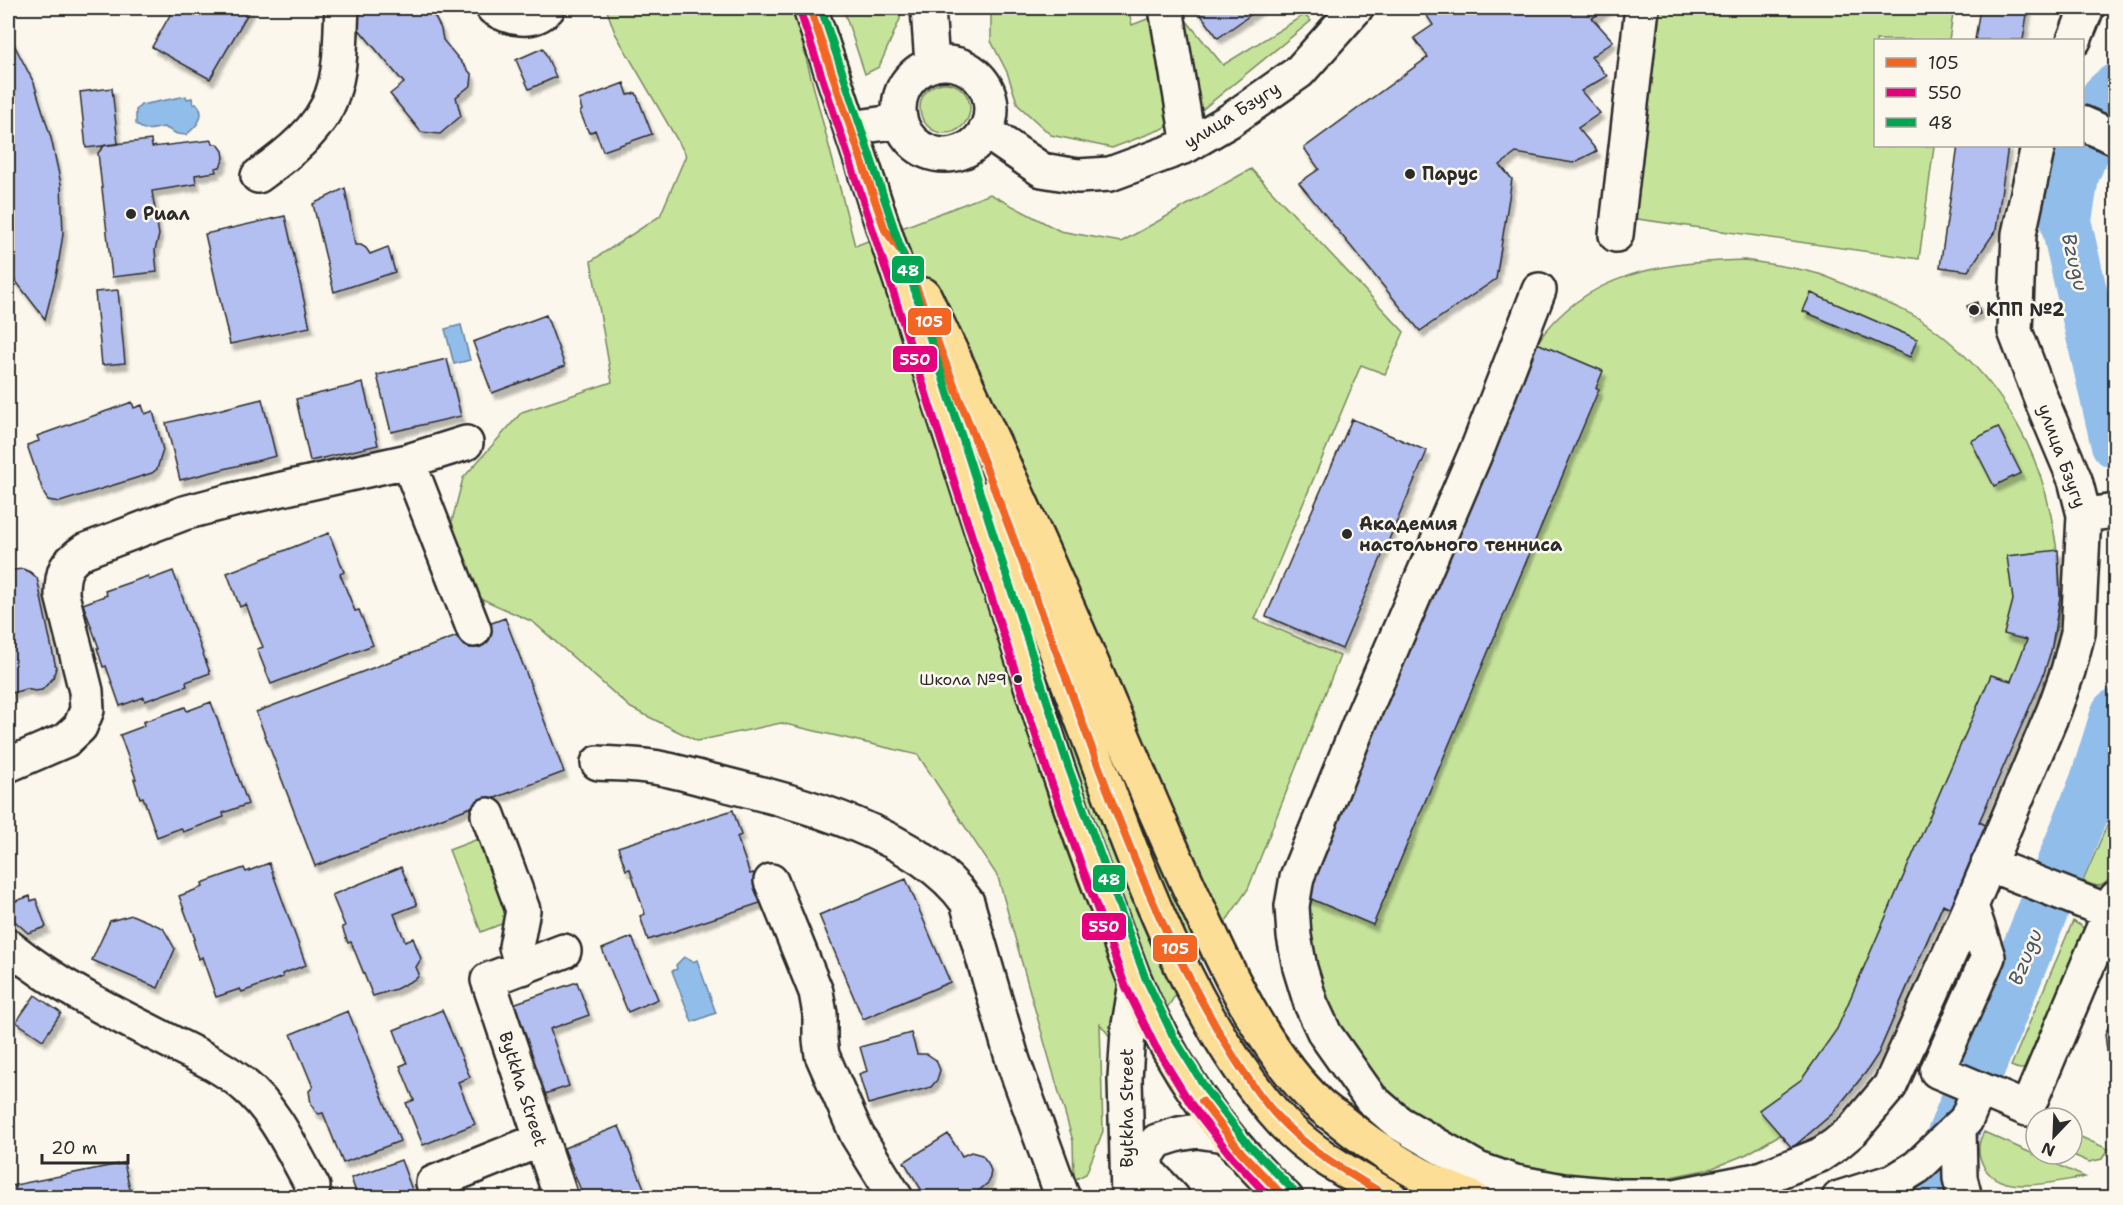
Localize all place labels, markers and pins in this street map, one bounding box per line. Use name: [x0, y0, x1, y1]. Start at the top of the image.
place label: Парус: [1422, 162, 1478, 186]
marker: Парус: [1403, 167, 1417, 181]
place label: Риал: [143, 202, 190, 226]
marker: Риал: [124, 207, 138, 221]
place label: КПП №2: [1986, 298, 2065, 322]
marker: КПП №2: [1967, 303, 1981, 317]
place label: Академия настольного тенниса: [1359, 512, 1563, 557]
marker: Академия настольного тенниса: [1340, 527, 1354, 541]
place label: Школа №9: [919, 669, 1007, 690]
marker: Школа №9: [1012, 673, 1024, 685]

